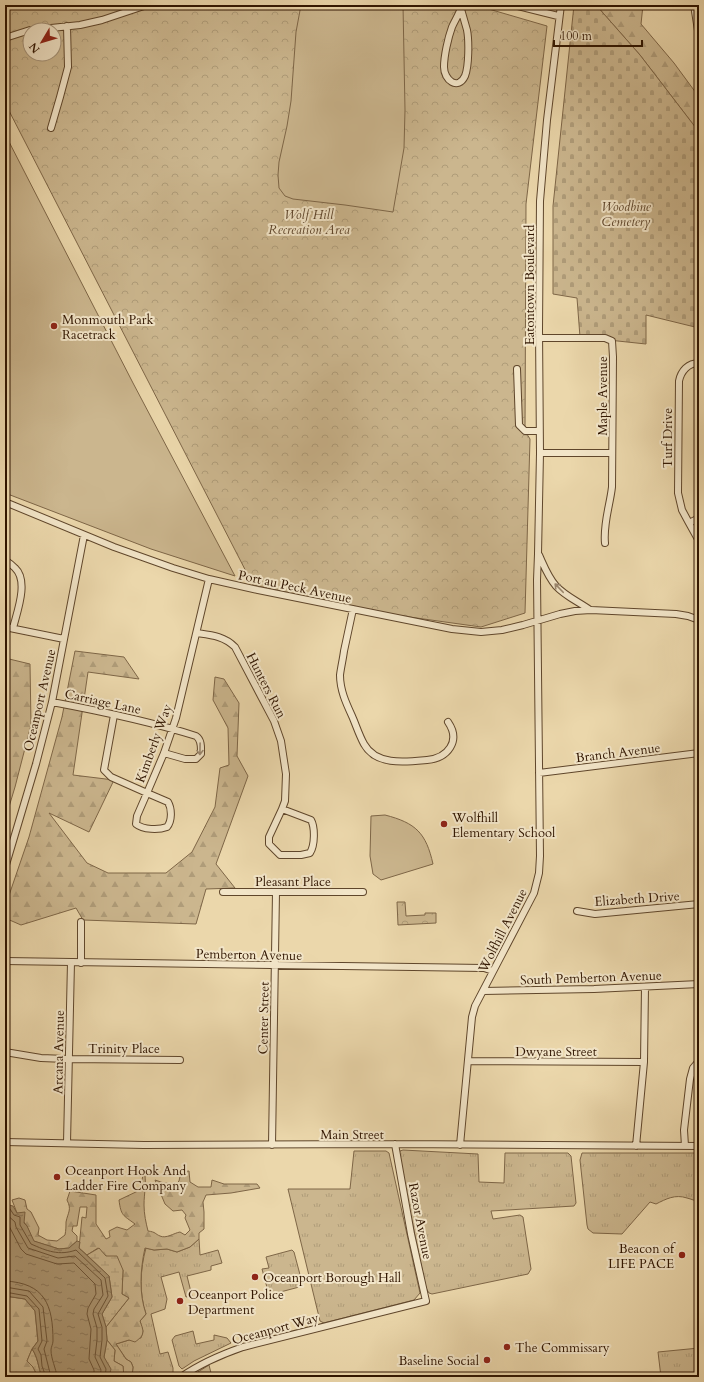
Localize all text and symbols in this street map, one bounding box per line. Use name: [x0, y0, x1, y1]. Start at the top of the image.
north arrow: [22, 22, 62, 62]
scale bar: [554, 22, 642, 48]
text: 100 m: [560, 28, 593, 44]
text: N: [25, 39, 43, 56]
park label: Woodbine Cemetery: [601, 198, 652, 231]
park label: Wolf Hill Recreation Area: [268, 206, 350, 239]
street label: Eatontown Boulevard: [521, 225, 539, 345]
place label: Monmouth Park Racetrack: [62, 311, 154, 344]
marker: Monmouth Park Racetrack: [49, 321, 59, 331]
street label: Maple Avenue: [594, 356, 612, 436]
street label: Turf Drive: [659, 408, 677, 468]
street label: Port au Peck Avenue: [236, 566, 353, 608]
one-way arrow: [554, 583, 563, 593]
street label: Oceanport Avenue: [19, 647, 61, 753]
street label: Hunters Run: [242, 650, 291, 722]
street label: Carriage Lane: [63, 685, 143, 719]
street label: Kimberly Way: [131, 701, 177, 785]
street label: Branch Avenue: [575, 739, 662, 767]
one-way arrow: [196, 742, 204, 755]
place label: Wolfhill Elementary School: [451, 809, 556, 842]
marker: Wolfhill Elementary School: [439, 819, 449, 829]
street label: Pleasant Place: [255, 873, 331, 891]
street label: Wolfhill Avenue: [474, 885, 532, 976]
street label: Elizabeth Drive: [594, 887, 680, 911]
street label: Pemberton Avenue: [196, 945, 302, 965]
street label: South Pemberton Avenue: [520, 967, 662, 989]
street label: Center Street: [254, 981, 274, 1055]
street label: Arcana Avenue: [49, 1010, 69, 1094]
street label: Trinity Place: [88, 1040, 160, 1058]
street label: Dwyane Street: [515, 1043, 597, 1061]
street label: Main Street: [320, 1126, 384, 1144]
place label: Oceanport Hook And Ladder Fire Company: [65, 1162, 187, 1195]
marker: Oceanport Hook And Ladder Fire Company: [52, 1172, 62, 1182]
street label: Razor Avenue: [404, 1181, 436, 1261]
place label: Beacon of LIFE PACE: [608, 1240, 676, 1273]
marker: Beacon of LIFE PACE: [677, 1250, 687, 1260]
place label: Oceanport Borough Hall: [263, 1269, 402, 1287]
marker: Oceanport Borough Hall: [250, 1272, 260, 1282]
place label: Oceanport Police Department: [188, 1286, 284, 1319]
marker: Oceanport Police Department: [175, 1296, 185, 1306]
street label: Oceanport Way: [230, 1309, 321, 1349]
place label: The Commissary: [515, 1339, 610, 1357]
marker: The Commissary: [502, 1342, 512, 1352]
place label: Baseline Social: [398, 1352, 480, 1370]
marker: Baseline Social: [482, 1355, 492, 1365]

